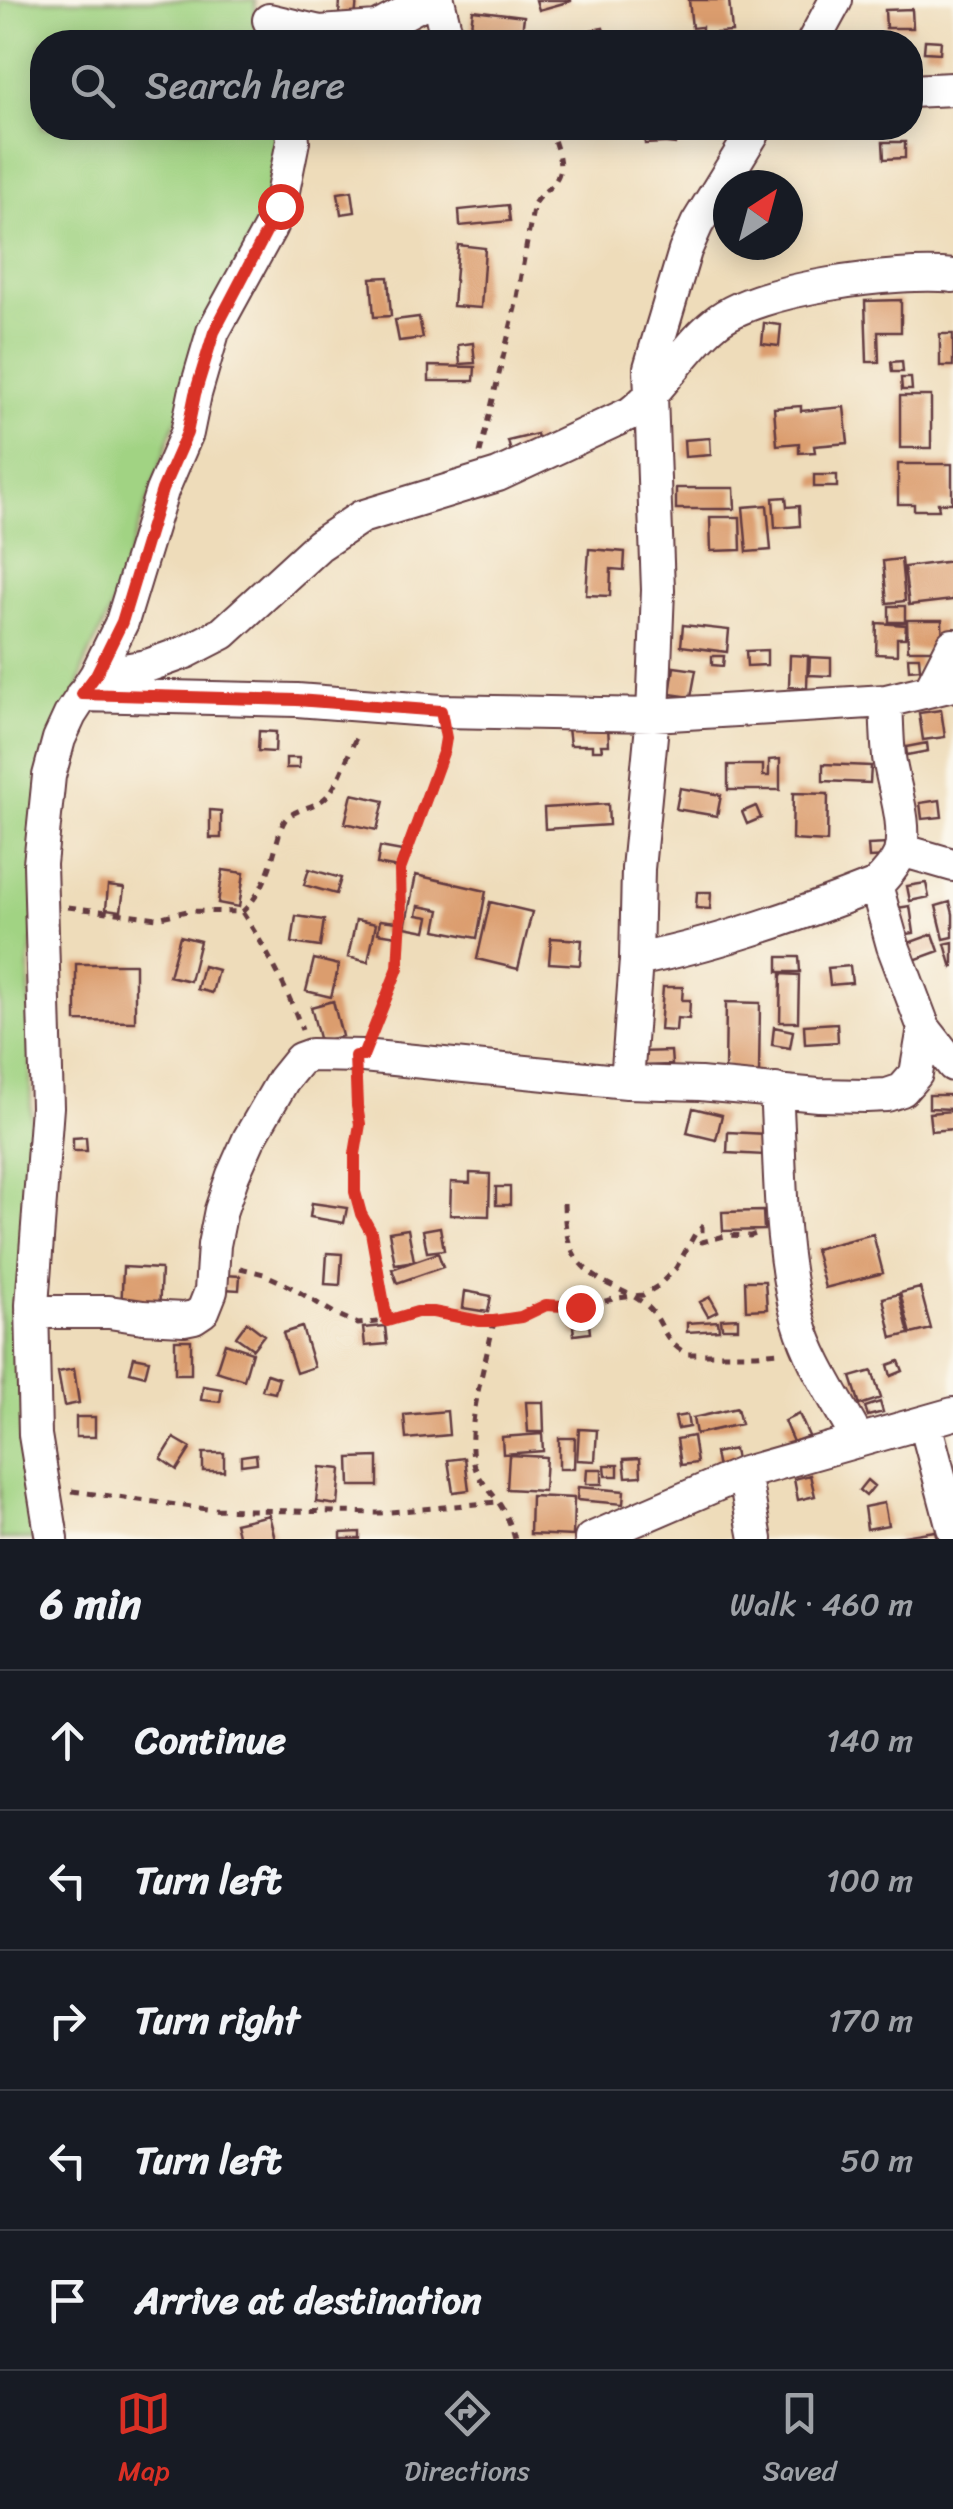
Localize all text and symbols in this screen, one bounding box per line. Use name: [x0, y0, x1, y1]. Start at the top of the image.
search box: [30, 30, 923, 140]
text: Search here: [145, 52, 345, 119]
icon: search: [65, 58, 120, 113]
north arrow: [713, 170, 803, 260]
route start: [258, 184, 304, 230]
route end: [558, 1285, 604, 1331]
text: 6 min: [40, 1567, 141, 1641]
text: Walk · 460 m: [730, 1576, 913, 1633]
text: Continue: [135, 1707, 286, 1774]
text: 140 m: [826, 1712, 913, 1769]
icon: ahead: [40, 1713, 95, 1768]
text: Turn left: [135, 1847, 281, 1914]
text: 100 m: [826, 1852, 913, 1909]
icon: left: [40, 1853, 95, 1908]
text: Turn right: [135, 1987, 300, 2054]
text: 170 m: [828, 1992, 913, 2049]
icon: right: [40, 1993, 95, 2048]
text: Turn left: [135, 2127, 281, 2194]
text: 50 m: [840, 2132, 913, 2189]
icon: left: [40, 2133, 95, 2188]
text: Arrive at destination: [135, 2267, 482, 2334]
icon: arrive: [40, 2273, 95, 2328]
tab: Map: [116, 2386, 171, 2495]
tab: Directions: [404, 2386, 530, 2495]
tab: Saved: [763, 2386, 837, 2495]

